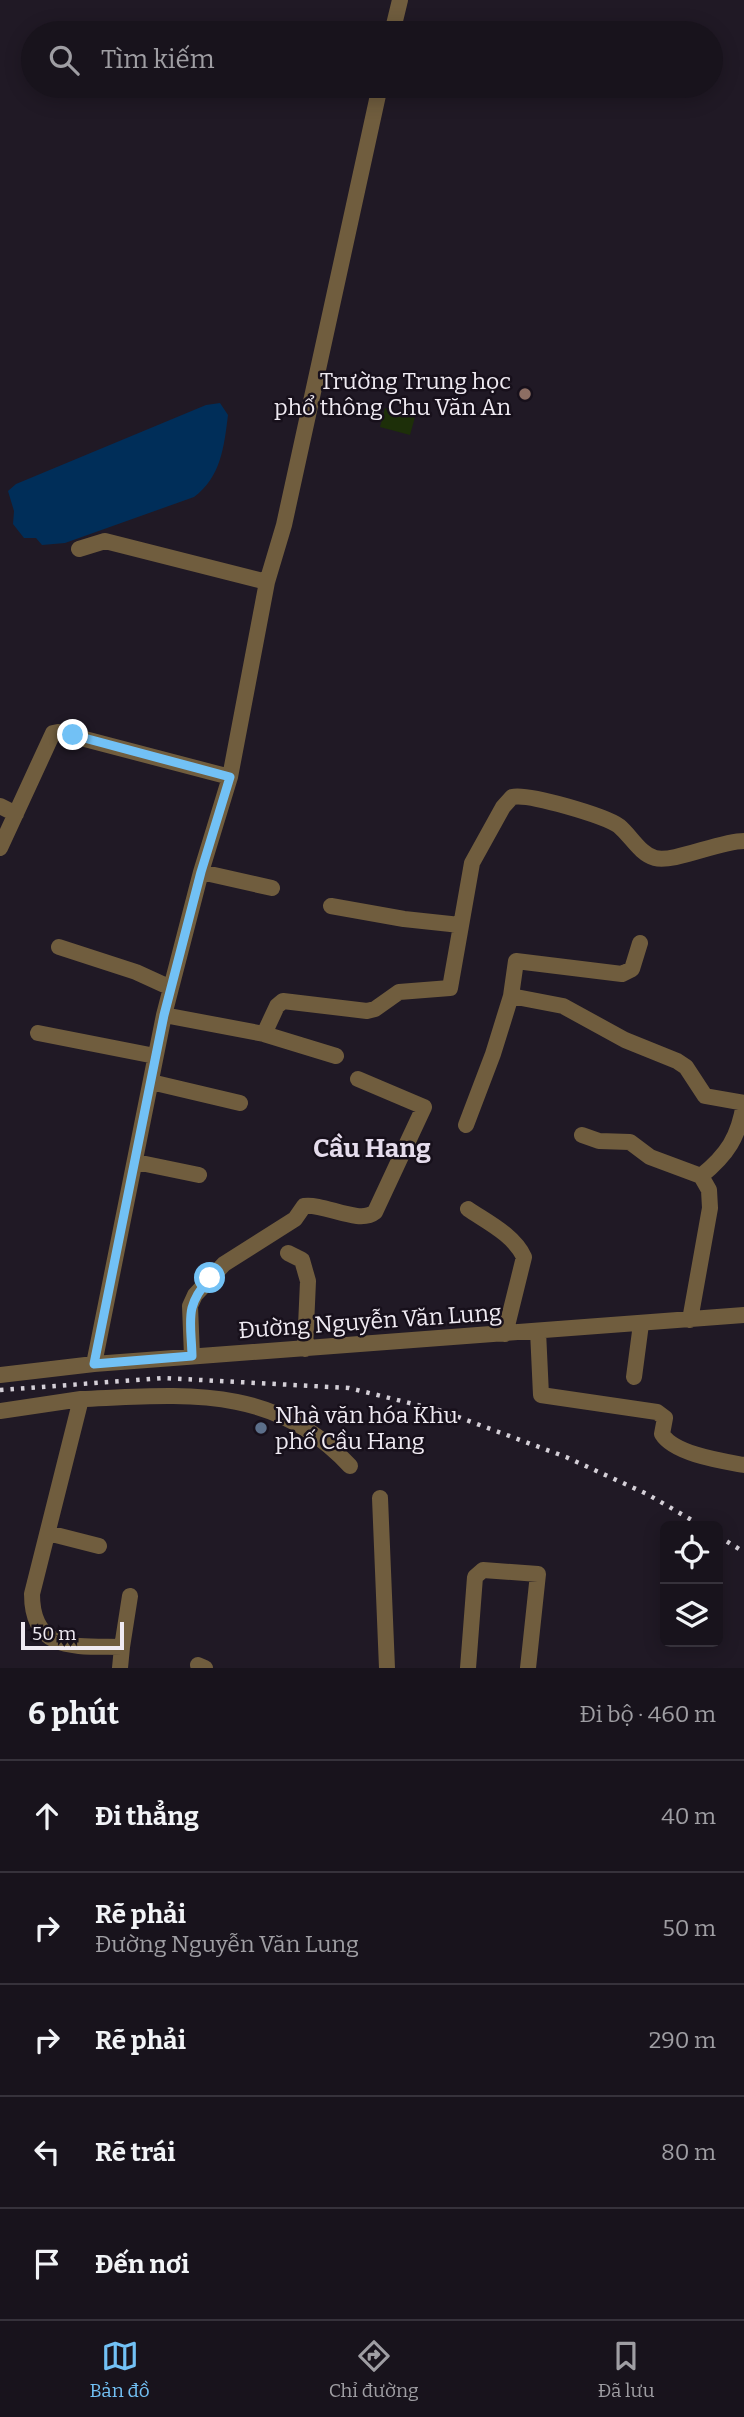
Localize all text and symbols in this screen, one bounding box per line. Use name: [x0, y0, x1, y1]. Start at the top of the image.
search box: [21, 21, 723, 98]
icon: search: [45, 41, 83, 79]
text: Tìm kiếm: [101, 44, 214, 75]
place label: Trường Trung học phổ thông Chu Văn An: [274, 367, 511, 421]
marker: Trường Trung học phổ thông Chu Văn An: [517, 386, 533, 402]
route end: [57, 719, 88, 750]
district label: Cầu Hang: [313, 1133, 431, 1164]
route start: [194, 1262, 225, 1293]
street label: Đường Nguyễn Văn Lung: [237, 1298, 503, 1344]
place label: Nhà văn hóa Khu phố Cầu Hang: [275, 1401, 458, 1455]
marker: Nhà văn hóa Khu phố Cầu Hang: [253, 1420, 269, 1436]
map controls: [660, 1521, 723, 1647]
button: locate: [660, 1521, 723, 1584]
button: layers: [660, 1584, 723, 1647]
scale bar: [21, 1619, 124, 1651]
text: 50 m: [32, 1622, 76, 1645]
text: 6 phút: [28, 1696, 119, 1732]
text: Đi bộ · 460 m: [580, 1700, 716, 1728]
icon: ahead: [28, 1797, 66, 1835]
text: Đi thẳng: [95, 1801, 199, 1832]
text: 40 m: [661, 1802, 716, 1830]
text: Rẽ phải: [95, 1899, 186, 1930]
icon: right: [28, 1909, 66, 1947]
text: 50 m: [662, 1914, 716, 1942]
text: Đường Nguyễn Văn Lung: [95, 1930, 359, 1958]
icon: right: [28, 2021, 66, 2059]
text: Rẽ phải: [95, 2025, 186, 2056]
text: 290 m: [649, 2026, 716, 2054]
icon: left: [28, 2133, 66, 2171]
text: Rẽ trái: [95, 2137, 175, 2168]
text: 80 m: [661, 2138, 716, 2166]
icon: arrive: [28, 2245, 66, 2283]
text: Đến nơi: [95, 2249, 189, 2280]
tab: Bản đồ: [90, 2337, 150, 2402]
tab: Chỉ đường: [329, 2337, 419, 2402]
tab: Đã lưu: [598, 2337, 654, 2402]

